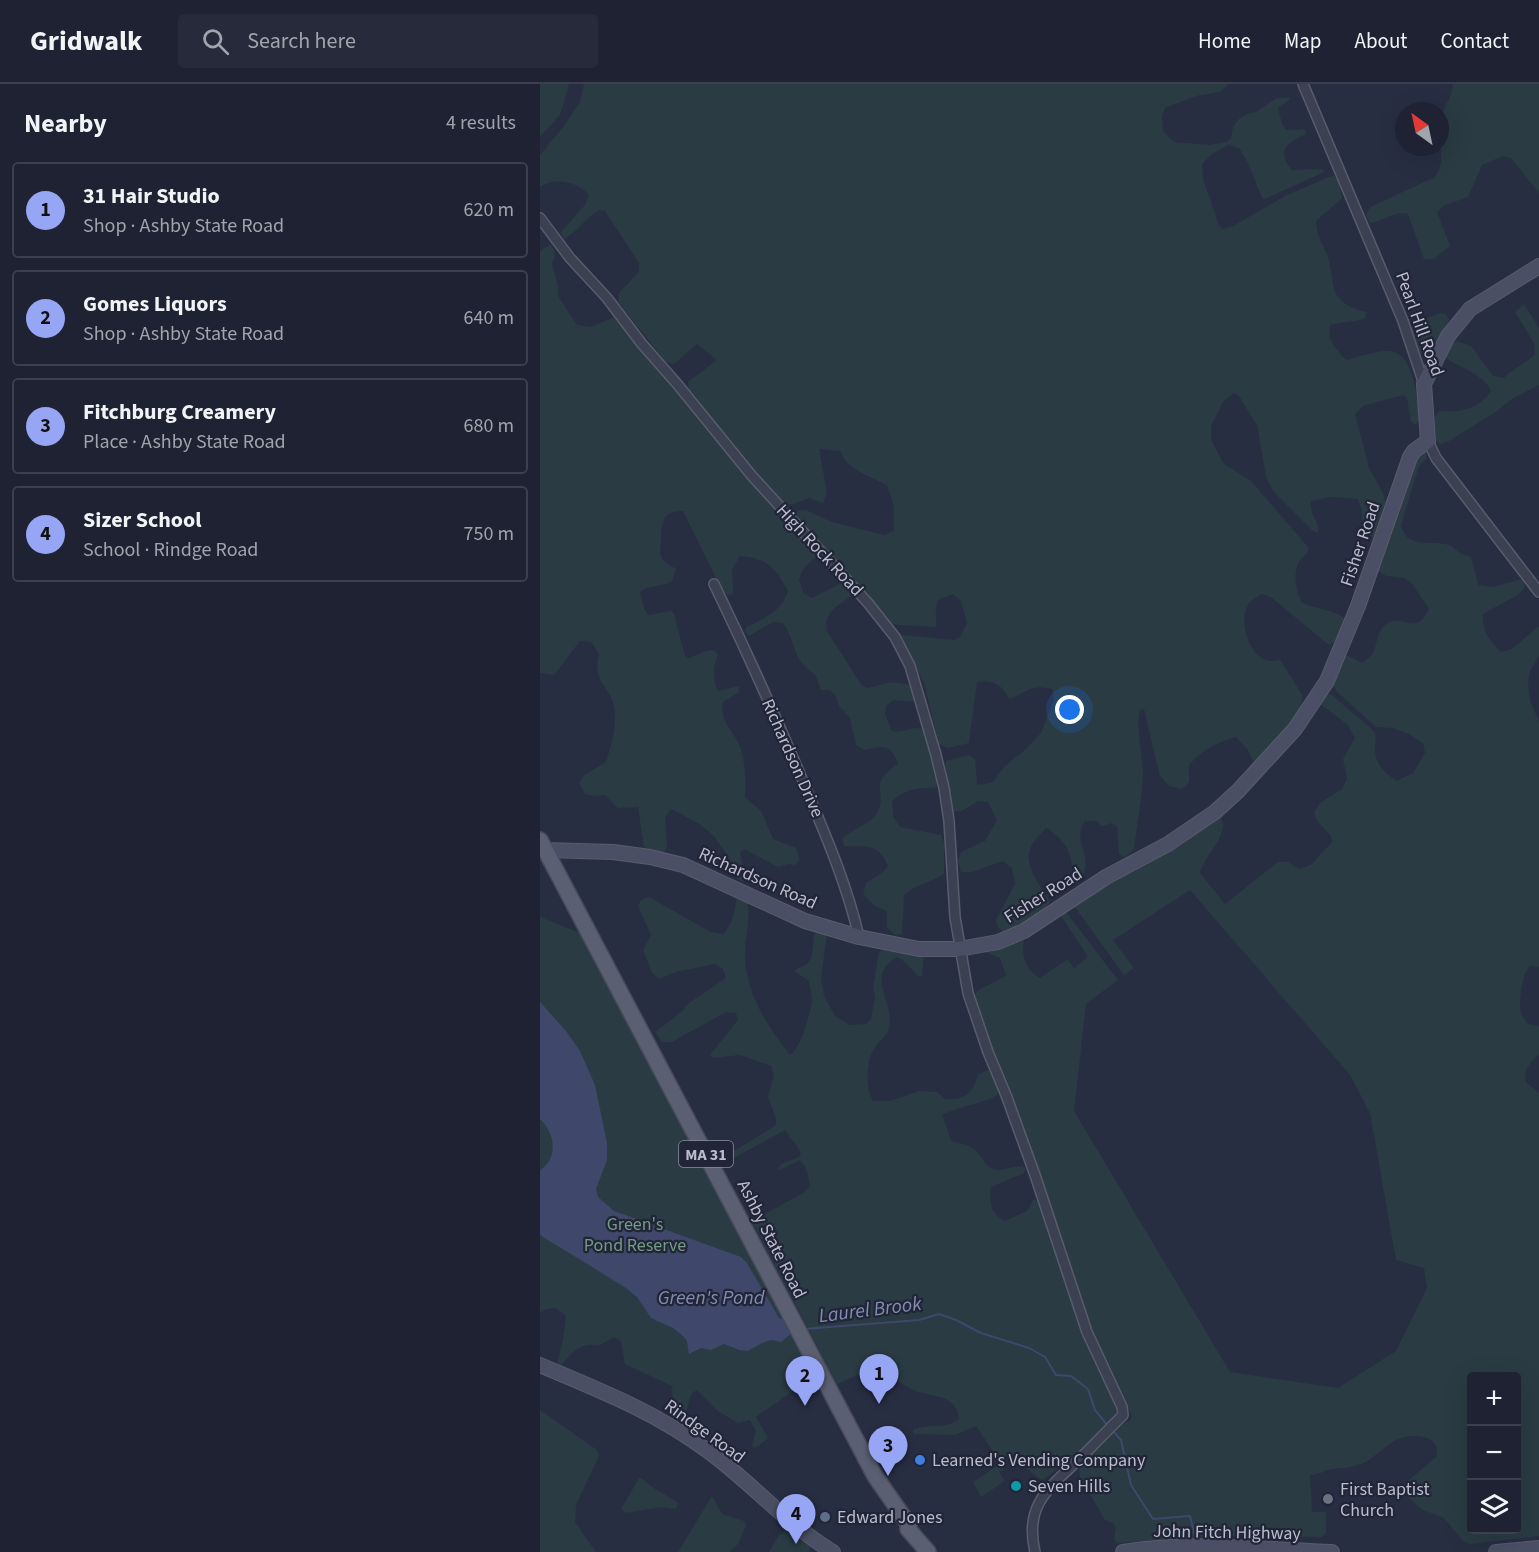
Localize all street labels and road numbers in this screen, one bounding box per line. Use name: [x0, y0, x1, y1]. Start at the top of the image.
street label: Pearl Hill Road: [1389, 268, 1450, 380]
street label: Fisher Road: [1334, 498, 1387, 590]
street label: High Rock Road: [770, 499, 869, 602]
street label: Richardson Drive: [755, 695, 830, 822]
street label: Richardson Road: [695, 841, 821, 916]
street label: Fisher Road: [999, 861, 1087, 929]
road number: MA 31: [679, 1141, 733, 1167]
street label: Ashby State Road: [731, 1176, 812, 1303]
street label: Rindge Road: [659, 1394, 750, 1469]
street label: John Fitch Highway: [1153, 1519, 1302, 1546]

